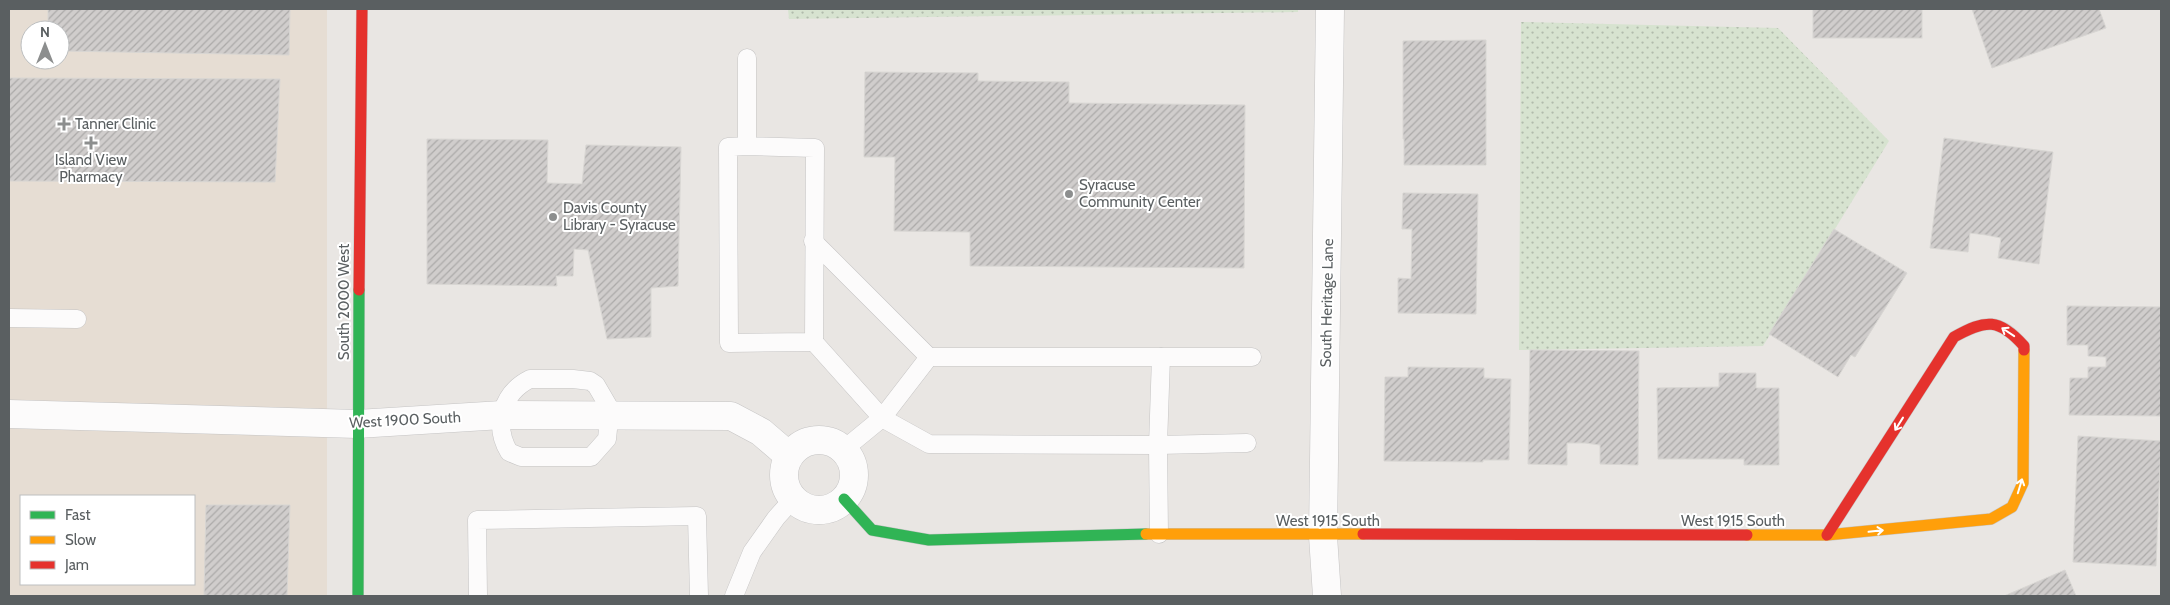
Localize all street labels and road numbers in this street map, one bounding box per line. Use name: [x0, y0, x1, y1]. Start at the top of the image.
street label: South Heritage Lane: [1317, 238, 1337, 368]
street label: South 2000 West: [335, 244, 353, 360]
street label: West 1900 South: [349, 408, 461, 432]
street label: West 1915 South: [1276, 512, 1380, 530]
street label: West 1915 South: [1681, 512, 1785, 530]

